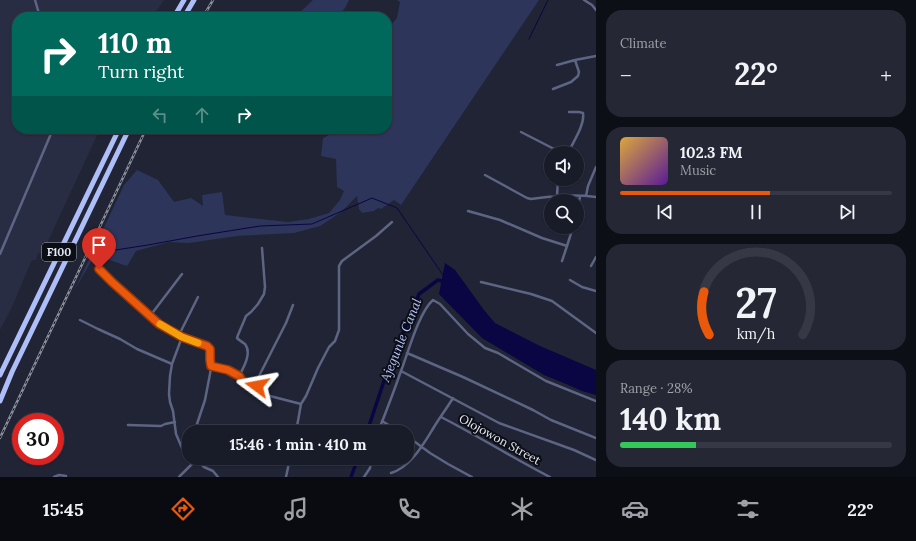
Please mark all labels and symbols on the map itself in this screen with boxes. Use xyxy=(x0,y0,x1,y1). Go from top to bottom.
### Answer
pin xyxy=(82,228,116,269)
road number: F100 xyxy=(42,243,76,261)
water label: Ajegunle Canal xyxy=(376,296,426,385)
position arrow xyxy=(236,365,278,407)
street label: Olojowon Street xyxy=(457,410,544,468)
speed limit sign: 30 xyxy=(12,413,64,465)

